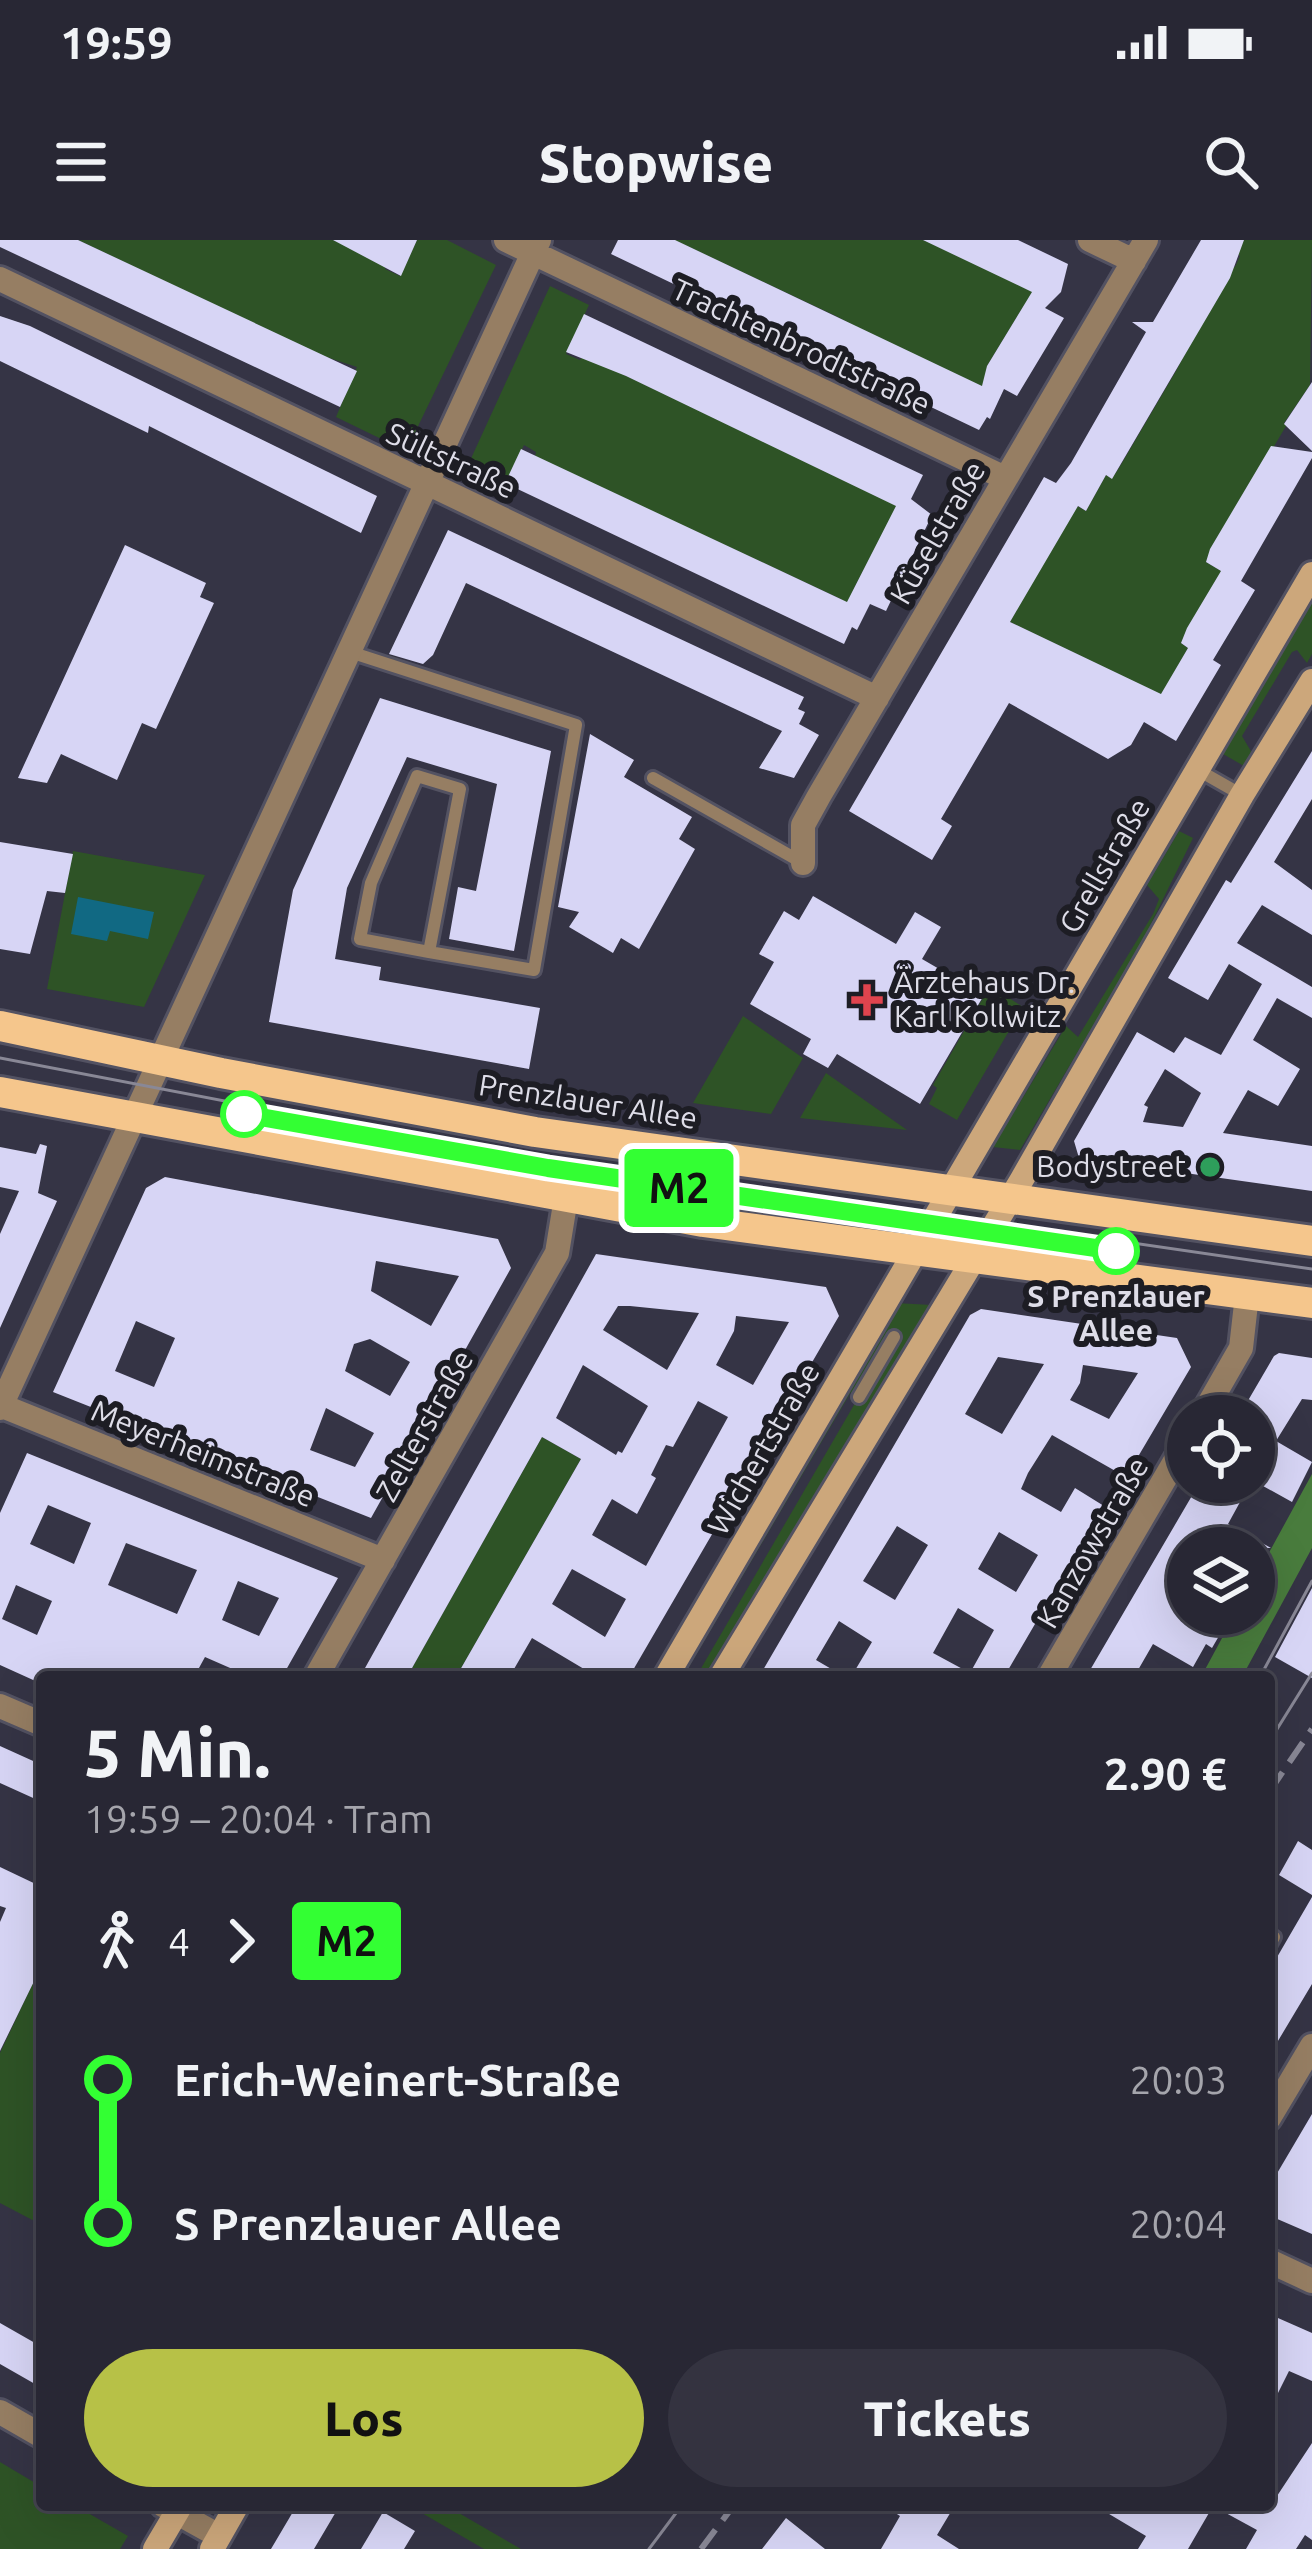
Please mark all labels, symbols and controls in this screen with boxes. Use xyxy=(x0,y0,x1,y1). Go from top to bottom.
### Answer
text: 19:59 xyxy=(60,17,173,68)
icon: menu xyxy=(48,129,114,195)
icon: search xyxy=(1198,129,1264,195)
text: Stopwise xyxy=(539,132,773,192)
street label: Trachtenbrodtstraße xyxy=(667,271,936,421)
street label: Sültstraße xyxy=(381,415,521,505)
street label: Küselstraße xyxy=(883,455,992,610)
street label: Grellstraße xyxy=(1052,792,1156,939)
place label: Ärztehaus Dr. Karl Kollwitz xyxy=(894,965,1075,1033)
marker: Ärztehaus Dr. Karl Kollwitz xyxy=(851,984,883,1016)
street label: Prenzlauer Allee xyxy=(477,1067,700,1135)
unlabelled marker xyxy=(222,1092,266,1136)
line badge: M2 xyxy=(625,1149,733,1227)
place label: Bodystreet xyxy=(1036,1149,1186,1183)
marker: Bodystreet xyxy=(1197,1154,1223,1180)
text: M2 xyxy=(648,1164,710,1211)
marker: S Prenzlauer Allee xyxy=(1094,1229,1138,1273)
place label: S Prenzlauer Allee xyxy=(1027,1279,1205,1347)
street label: Zelterstraße xyxy=(369,1344,480,1507)
street label: Wichertstraße xyxy=(700,1357,826,1540)
street label: Meyerheimstraße xyxy=(87,1393,320,1513)
map controls xyxy=(1167,1395,1275,1635)
button: locate xyxy=(1167,1395,1275,1503)
street label: Kanzowstraße xyxy=(1030,1451,1155,1634)
button: layers xyxy=(1167,1527,1275,1635)
text: 5 Min. xyxy=(84,1715,270,1789)
text: 2.90 € xyxy=(1104,1748,1227,1799)
text: 19:59 – 20:04 · Tram xyxy=(84,1797,433,1840)
icon: walk xyxy=(84,1908,150,1974)
icon: forward xyxy=(208,1908,274,1974)
text: M2 xyxy=(316,1917,377,1964)
text: 4 xyxy=(168,1920,190,1963)
text: Erich-Weinert-Straße xyxy=(174,2054,621,2105)
text: 20:03 xyxy=(1129,2058,1227,2101)
text: S Prenzlauer Allee xyxy=(174,2198,562,2249)
text: 20:04 xyxy=(1129,2202,1227,2245)
button: Los xyxy=(84,2349,644,2487)
button: Tickets xyxy=(668,2349,1227,2487)

